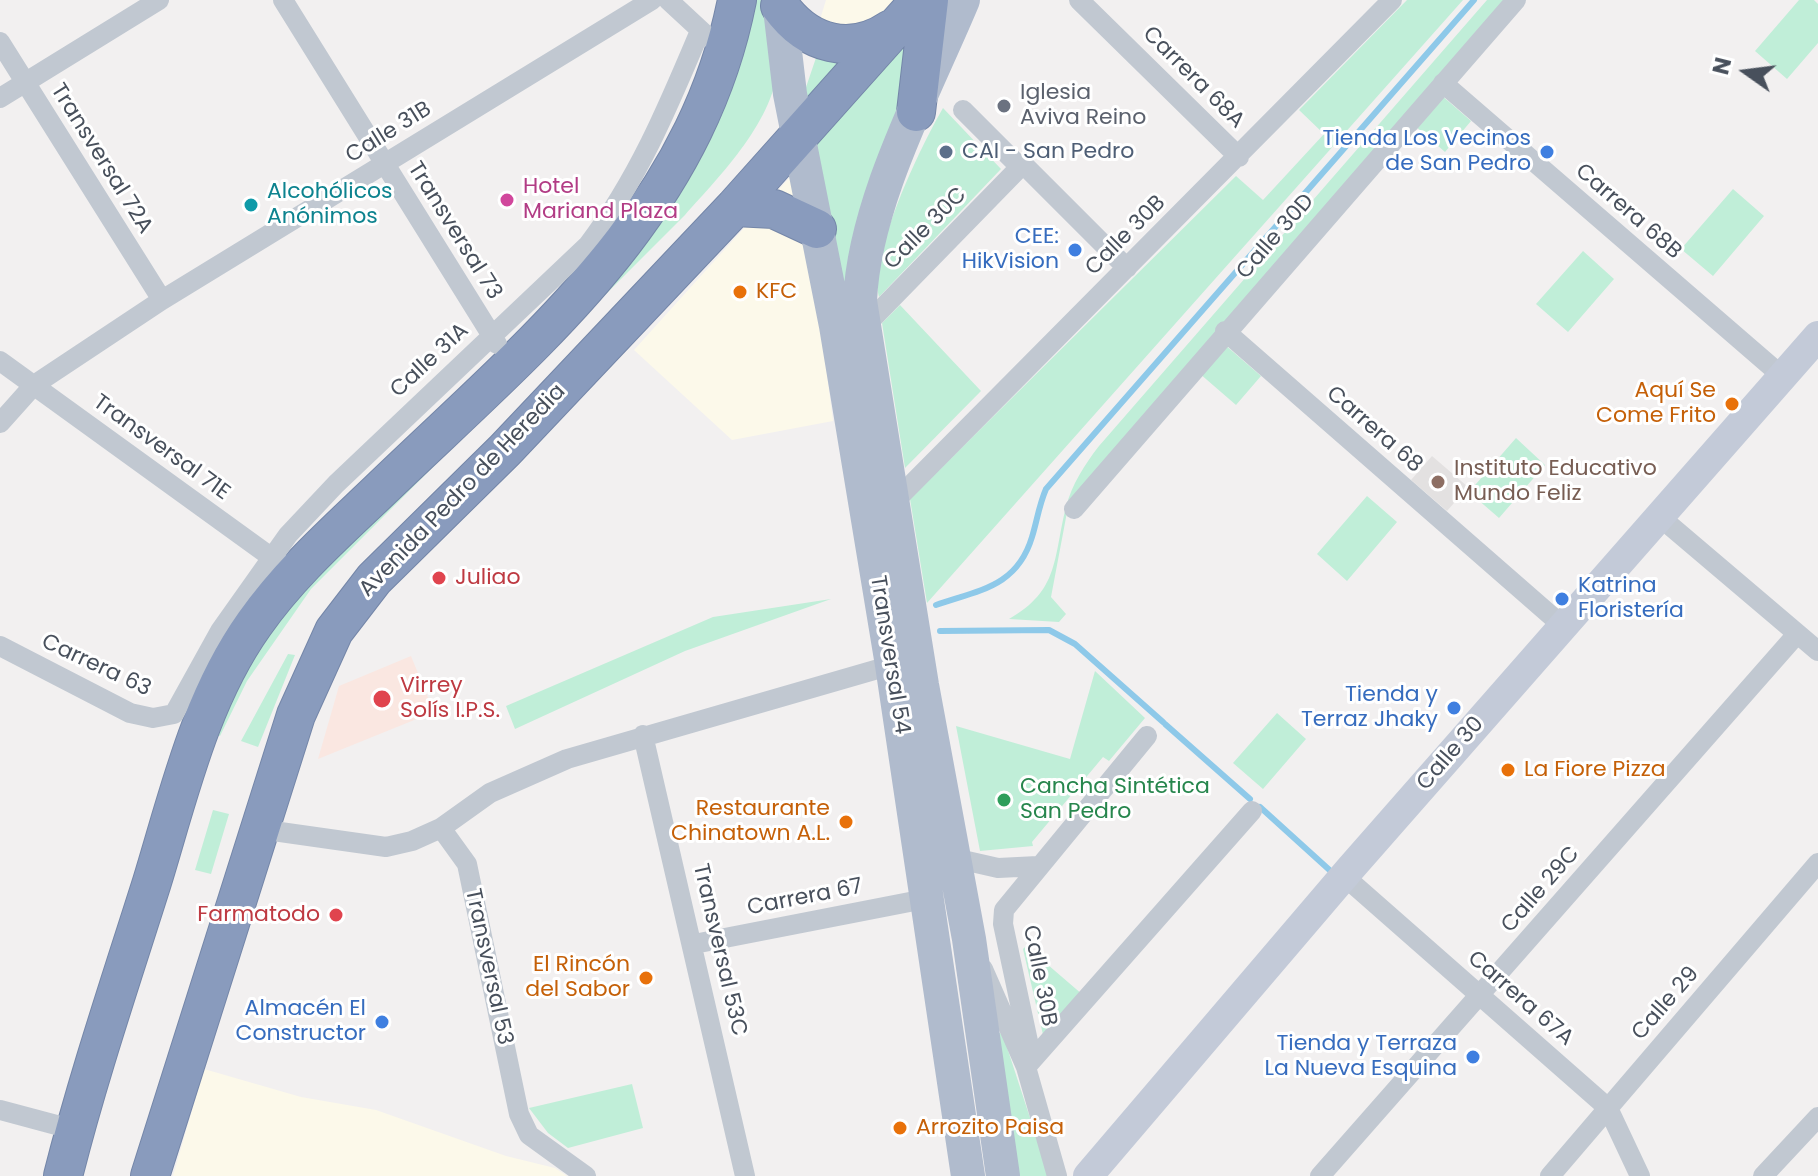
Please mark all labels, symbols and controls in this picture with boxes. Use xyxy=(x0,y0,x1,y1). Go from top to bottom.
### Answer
street label: Carrera 68A xyxy=(1136,21,1250,135)
north arrow xyxy=(1706,32,1786,112)
text: N xyxy=(1705,54,1739,78)
street label: Transversal 72A xyxy=(44,79,158,239)
place label: Iglesia Aviva Reino xyxy=(1020,80,1146,132)
street label: Calle 31B xyxy=(341,96,437,170)
marker: Iglesia Aviva Reino xyxy=(995,97,1013,115)
place label: Tienda Los Vecinos de San Pedro xyxy=(1322,126,1531,178)
place label: CAI - San Pedro xyxy=(962,139,1134,165)
marker: CAI - San Pedro xyxy=(937,143,955,161)
marker: Tienda Los Vecinos de San Pedro xyxy=(1538,143,1556,161)
street label: Transversal 73 xyxy=(401,157,507,305)
street label: Carrera 68B xyxy=(1569,159,1687,265)
place label: Hotel Mariand Plaza xyxy=(523,174,678,226)
place label: Alcohólicos Anónimos xyxy=(267,179,393,230)
street label: Calle 30C xyxy=(879,182,973,276)
street label: Calle 30D xyxy=(1232,189,1320,285)
street label: Calle 30B xyxy=(1080,190,1172,282)
marker: Hotel Mariand Plaza xyxy=(498,191,516,209)
marker: Alcohólicos Anónimos xyxy=(242,196,260,214)
place label: CEE: HikVision xyxy=(962,224,1059,276)
marker: CEE: HikVision xyxy=(1066,241,1084,259)
place label: KFC xyxy=(756,279,797,305)
marker: KFC xyxy=(731,283,749,301)
street label: Calle 31A xyxy=(386,318,474,404)
place label: Aquí Se Come Frito xyxy=(1596,378,1716,430)
street label: Avenida Pedro de Heredia xyxy=(354,379,572,603)
street label: Carrera 68 xyxy=(1321,381,1427,479)
street label: Transversal 71E xyxy=(87,390,235,506)
marker: Aquí Se Come Frito xyxy=(1723,395,1741,413)
place label: Instituto Educativo Mundo Feliz xyxy=(1454,456,1657,508)
marker: Instituto Educativo Mundo Feliz xyxy=(1429,473,1447,491)
place label: Juliao xyxy=(455,565,521,591)
marker: Juliao xyxy=(430,569,448,587)
place label: Katrina Floristería xyxy=(1578,573,1684,624)
street label: Transversal 54 xyxy=(863,574,915,736)
marker: Katrina Floristería xyxy=(1553,590,1571,608)
street label: Carrera 63 xyxy=(37,629,155,703)
place label: Virrey Solís I.P.S. xyxy=(400,673,500,724)
place label: Tienda y Terraz Jhaky xyxy=(1301,682,1438,734)
marker: Virrey Solís I.P.S. xyxy=(371,688,393,710)
marker: Tienda y Terraz Jhaky xyxy=(1445,699,1463,717)
street label: Calle 30 xyxy=(1412,712,1490,796)
place label: La Fiore Pizza xyxy=(1524,757,1666,783)
marker: La Fiore Pizza xyxy=(1499,761,1517,779)
place label: Cancha Sintética San Pedro xyxy=(1020,774,1210,826)
marker: Cancha Sintética San Pedro xyxy=(995,791,1013,809)
place label: Restaurante Chinatown A.L. xyxy=(671,796,830,848)
marker: Restaurante Chinatown A.L. xyxy=(837,813,855,831)
street label: Calle 29C xyxy=(1496,841,1586,939)
street label: Transversal 53C xyxy=(686,861,752,1039)
street label: Carrera 67 xyxy=(745,874,865,922)
street label: Transversal 53 xyxy=(459,886,517,1048)
place label: Farmatodo xyxy=(197,902,320,928)
marker: Farmatodo xyxy=(327,906,345,924)
street label: Calle 30B xyxy=(1016,923,1062,1029)
street label: Carrera 67A xyxy=(1462,946,1578,1052)
place label: El Rincón del Sabor xyxy=(525,952,630,1004)
street label: Calle 29 xyxy=(1627,962,1705,1046)
marker: El Rincón del Sabor xyxy=(637,969,655,987)
place label: Almacén El Constructor xyxy=(235,996,366,1048)
marker: Almacén El Constructor xyxy=(373,1013,391,1031)
place label: Tienda y Terraza La Nueva Esquina xyxy=(1264,1031,1457,1082)
marker: Tienda y Terraza La Nueva Esquina xyxy=(1464,1048,1482,1066)
place label: Arrozito Paisa xyxy=(916,1115,1064,1141)
marker: Arrozito Paisa xyxy=(891,1119,909,1137)

